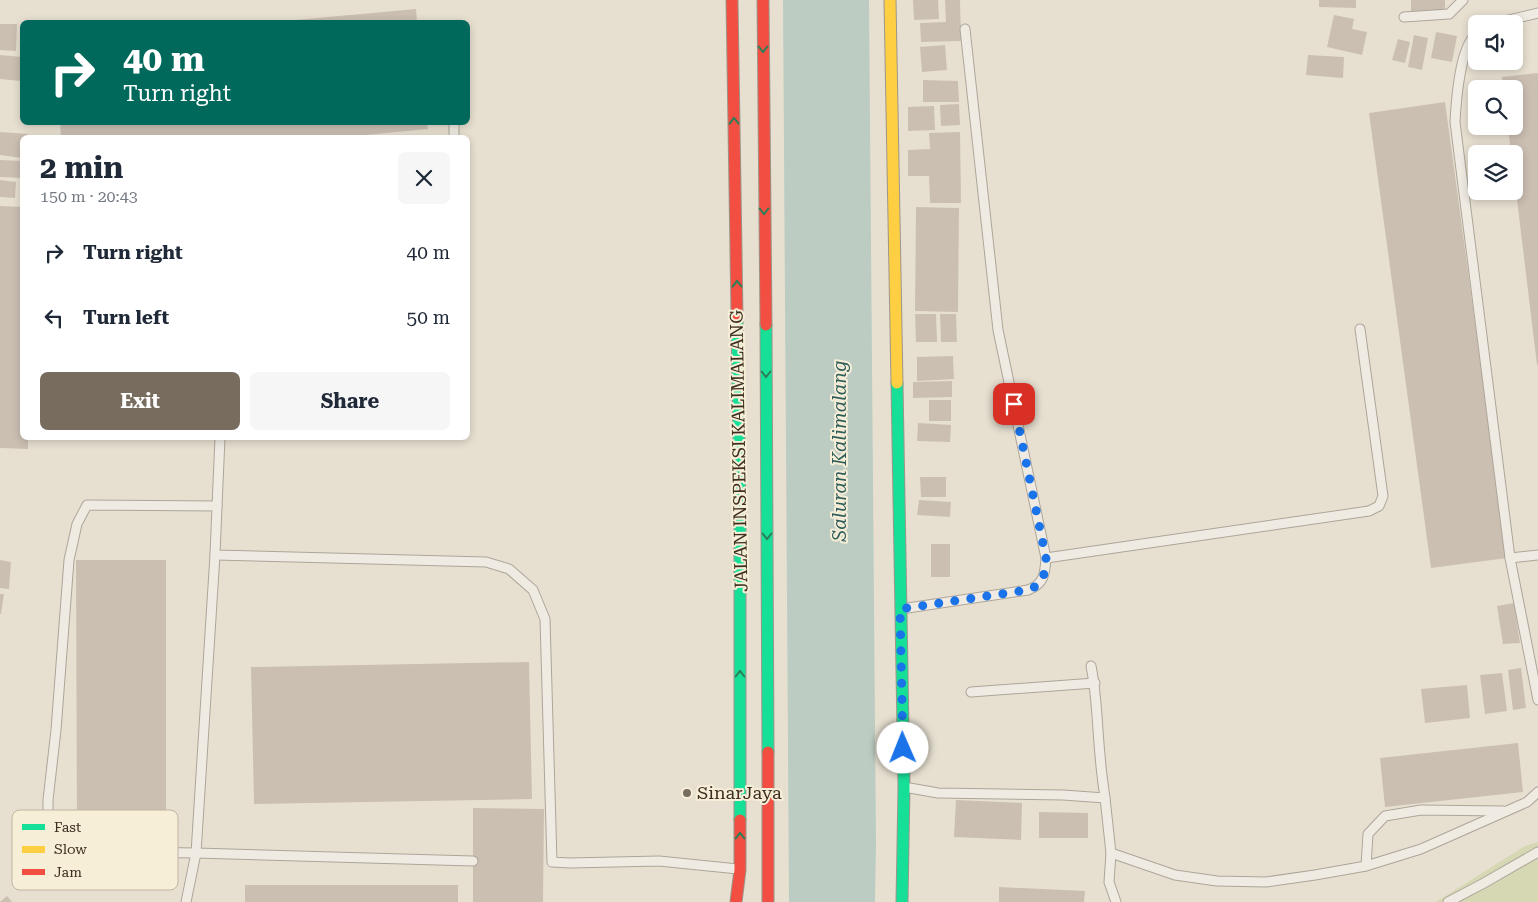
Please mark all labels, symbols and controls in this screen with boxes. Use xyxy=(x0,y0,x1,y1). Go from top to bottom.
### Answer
map controls xyxy=(1468,15,1523,200)
button: sound xyxy=(1468,15,1523,70)
text: 40 m xyxy=(123,39,205,80)
icon: right xyxy=(40,40,105,105)
one-way arrow xyxy=(758,45,768,53)
button: search xyxy=(1468,80,1523,135)
text: Turn right xyxy=(123,81,231,106)
one-way arrow xyxy=(729,117,739,124)
button: layers xyxy=(1468,145,1523,200)
text: 2 min xyxy=(40,150,123,185)
button: close xyxy=(398,152,450,204)
text: 150 m · 20:43 xyxy=(40,187,138,206)
one-way arrow xyxy=(759,208,769,215)
icon: right xyxy=(40,239,68,267)
text: Turn right xyxy=(83,241,183,264)
text: 40 m xyxy=(407,241,450,264)
one-way arrow xyxy=(731,279,742,287)
icon: left xyxy=(40,304,68,332)
text: Turn left xyxy=(83,306,169,329)
text: 50 m xyxy=(407,306,450,329)
street label: JALAN INSPEKSI KALIMALANG xyxy=(726,310,751,592)
water label: Saluran Kalimalang xyxy=(828,361,851,542)
one-way arrow xyxy=(761,370,771,378)
button: Exit xyxy=(40,372,240,430)
button: Share xyxy=(250,372,450,430)
pin xyxy=(993,383,1035,425)
icon: arrive xyxy=(1000,390,1028,418)
one-way arrow xyxy=(762,532,772,540)
one-way arrow xyxy=(735,669,745,677)
position arrow xyxy=(876,721,928,773)
place label: SinarJaya xyxy=(697,782,782,803)
marker: SinarJaya xyxy=(681,787,693,799)
legend xyxy=(12,810,178,890)
text: Fast xyxy=(54,819,81,835)
one-way arrow xyxy=(735,832,745,840)
text: Slow xyxy=(54,841,87,857)
text: Jam xyxy=(54,864,82,880)

